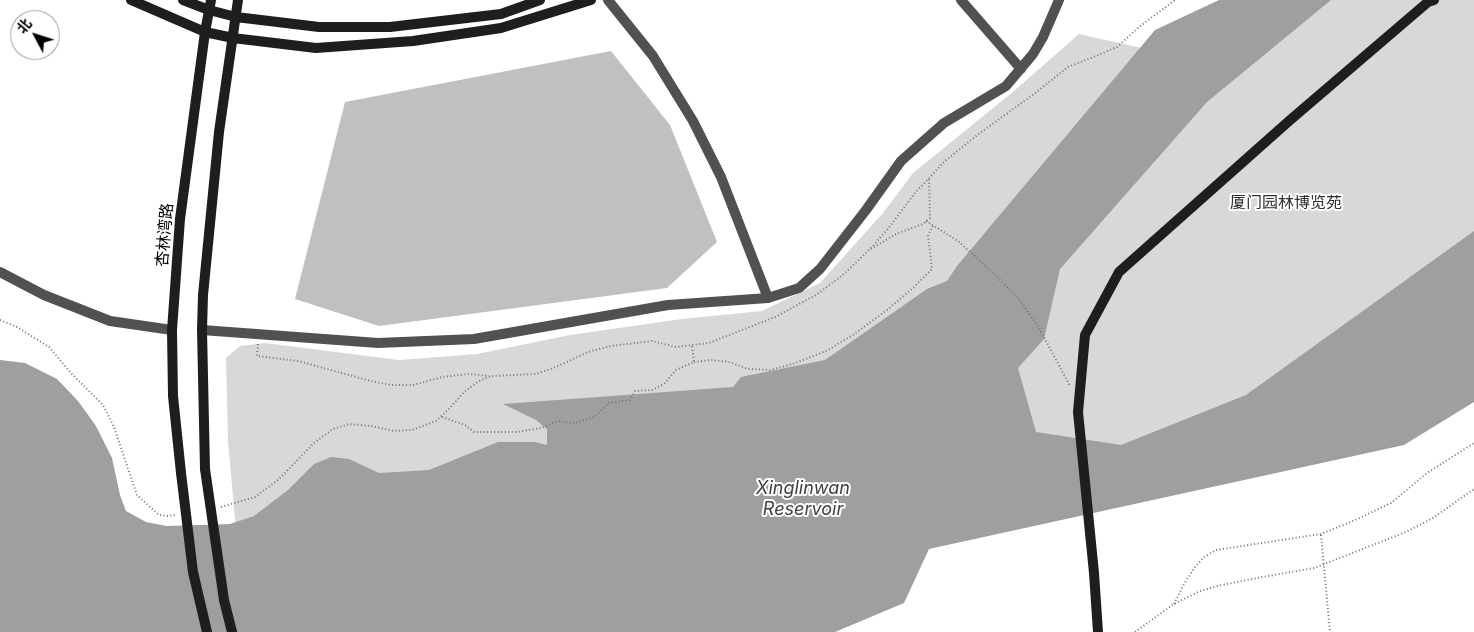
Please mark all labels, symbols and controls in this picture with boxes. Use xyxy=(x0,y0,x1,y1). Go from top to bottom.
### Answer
north arrow xyxy=(10,10,60,60)
text: 北 xyxy=(13,15,35,37)
park label: 厦门园林博览苑 xyxy=(1230,193,1342,213)
street label: 杏林湾路 xyxy=(153,202,177,268)
water label: Xinglinwan Reservoir xyxy=(756,478,850,520)

